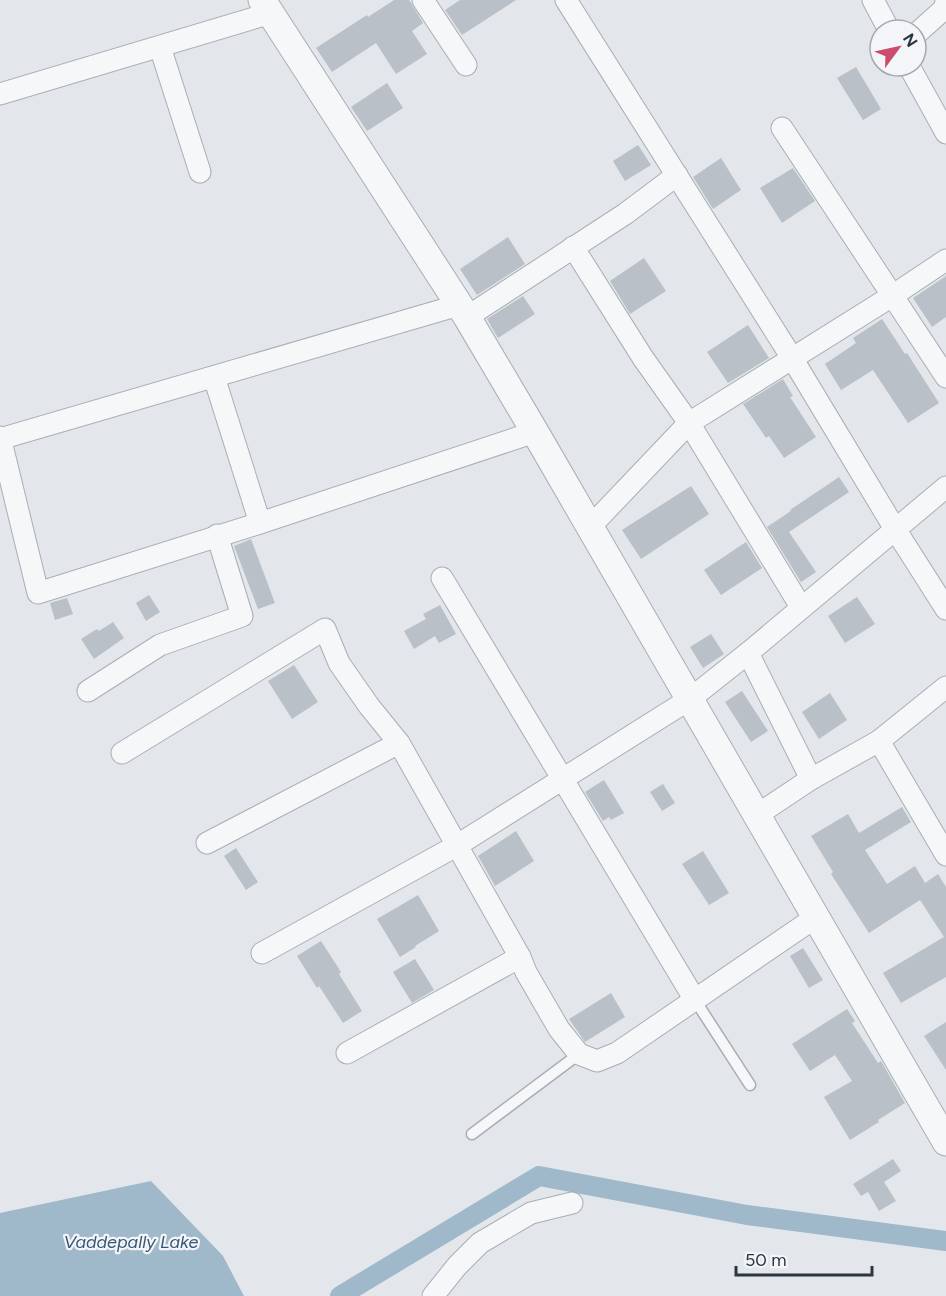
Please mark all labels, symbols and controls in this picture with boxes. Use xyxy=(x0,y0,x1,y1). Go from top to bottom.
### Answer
north arrow xyxy=(868,18,928,78)
text: N xyxy=(899,30,921,50)
water label: Vaddepally Lake xyxy=(64,1231,199,1253)
scale bar xyxy=(736,1239,872,1277)
text: 50 m xyxy=(745,1249,787,1271)

